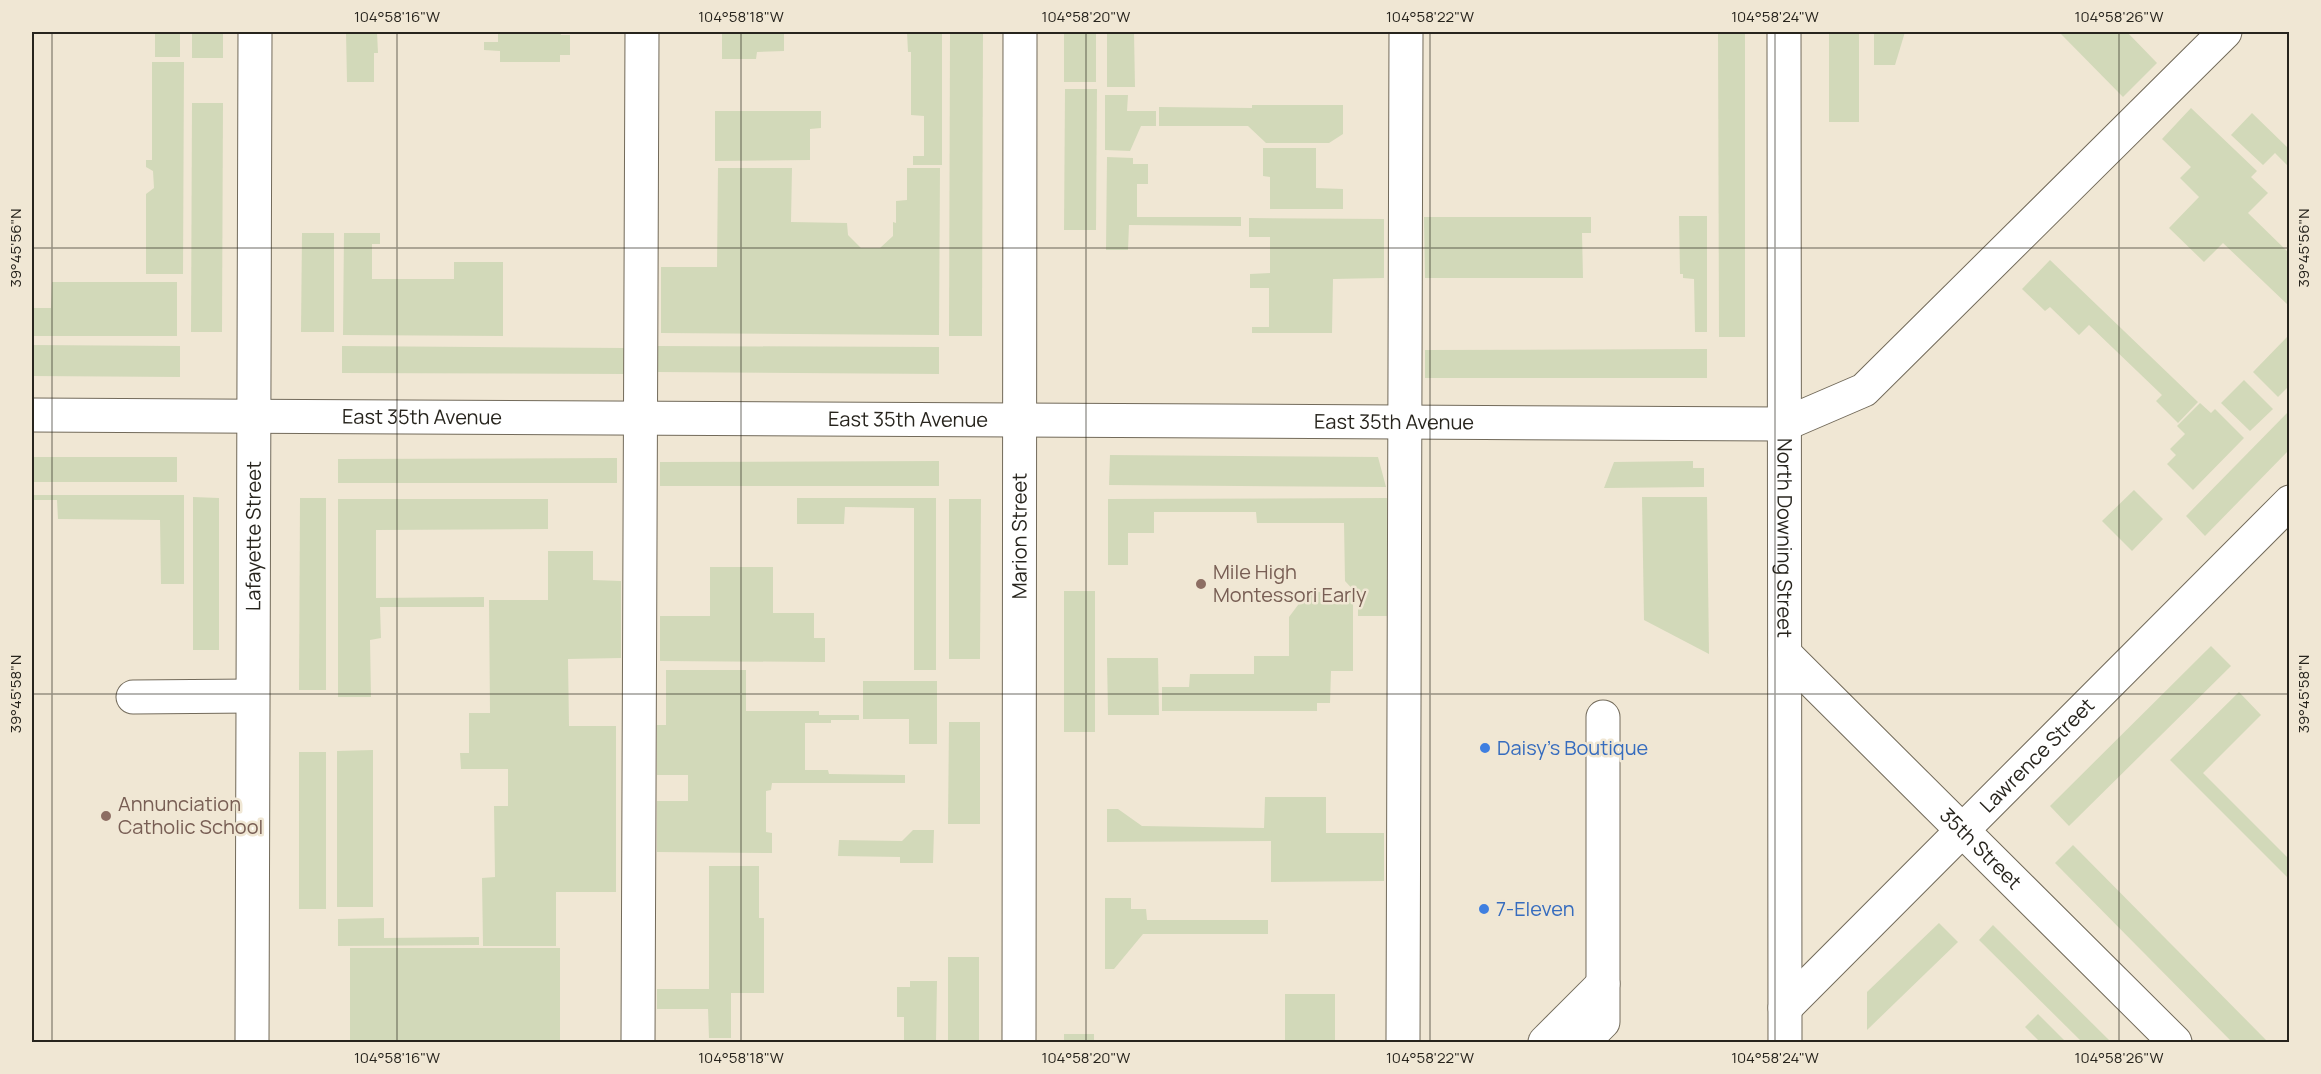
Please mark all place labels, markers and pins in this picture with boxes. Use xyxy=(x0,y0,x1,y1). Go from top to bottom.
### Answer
place label: Mile High Montessori Early xyxy=(1213,558,1367,608)
marker: Mile High Montessori Early xyxy=(1194,577,1208,591)
place label: Daisy's Boutique xyxy=(1497,734,1648,761)
marker: Daisy's Boutique xyxy=(1478,741,1492,755)
place label: Annunciation Catholic School xyxy=(118,790,263,840)
marker: Annunciation Catholic School xyxy=(99,809,113,823)
place label: 7-Eleven xyxy=(1496,895,1575,922)
marker: 7-Eleven xyxy=(1477,902,1491,916)

